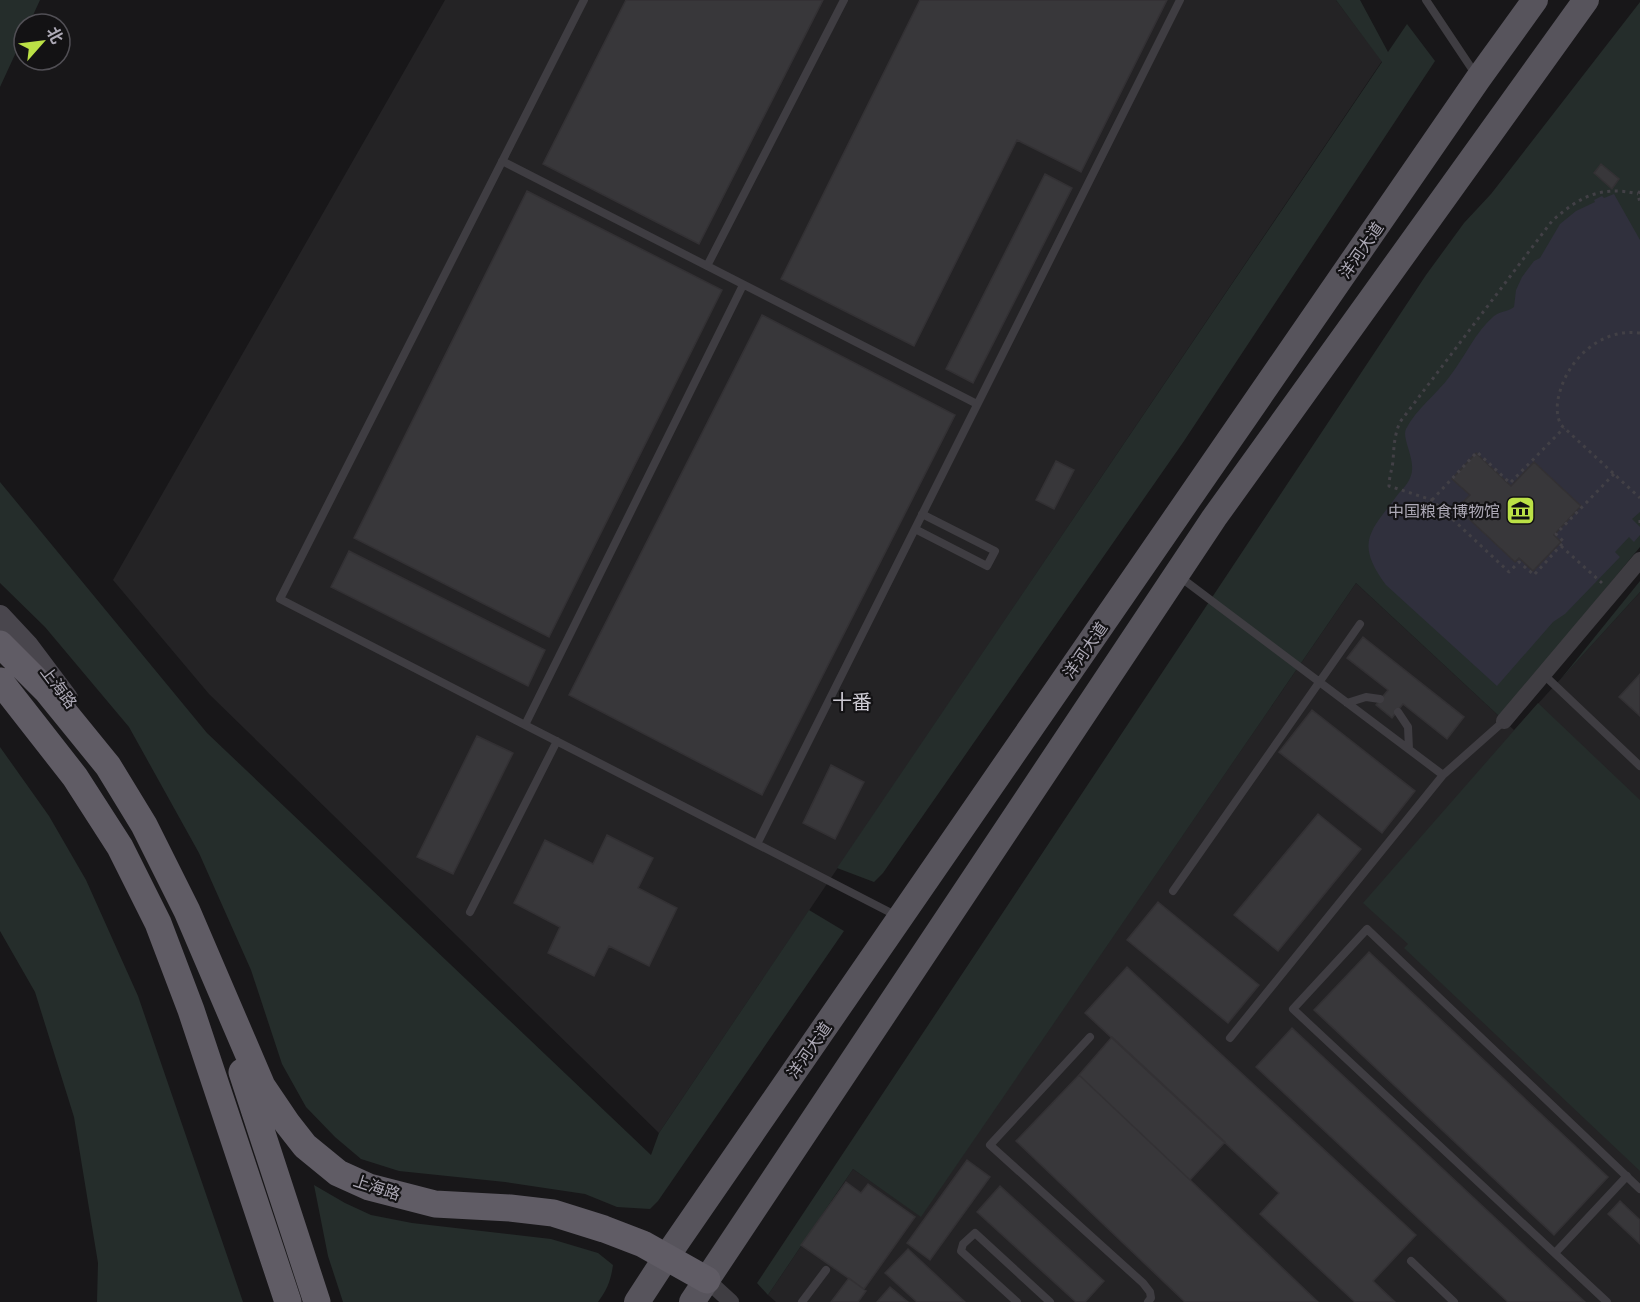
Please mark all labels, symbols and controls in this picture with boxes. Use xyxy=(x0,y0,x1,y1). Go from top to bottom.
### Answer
north arrow xyxy=(12,12,72,72)
text: 北 xyxy=(42,23,69,47)
street label: 洋河大道 xyxy=(1334,217,1388,283)
museum icon: 中国粮食博物馆 xyxy=(1505,495,1537,527)
place label: 中国粮食博物馆 xyxy=(1388,500,1500,522)
street label: 洋河大道 xyxy=(1058,617,1112,683)
street label: 上海路 xyxy=(36,661,82,713)
district label: 十番 xyxy=(832,688,872,715)
street label: 洋河大道 xyxy=(782,1017,836,1083)
street label: 上海路 xyxy=(351,1169,403,1205)

